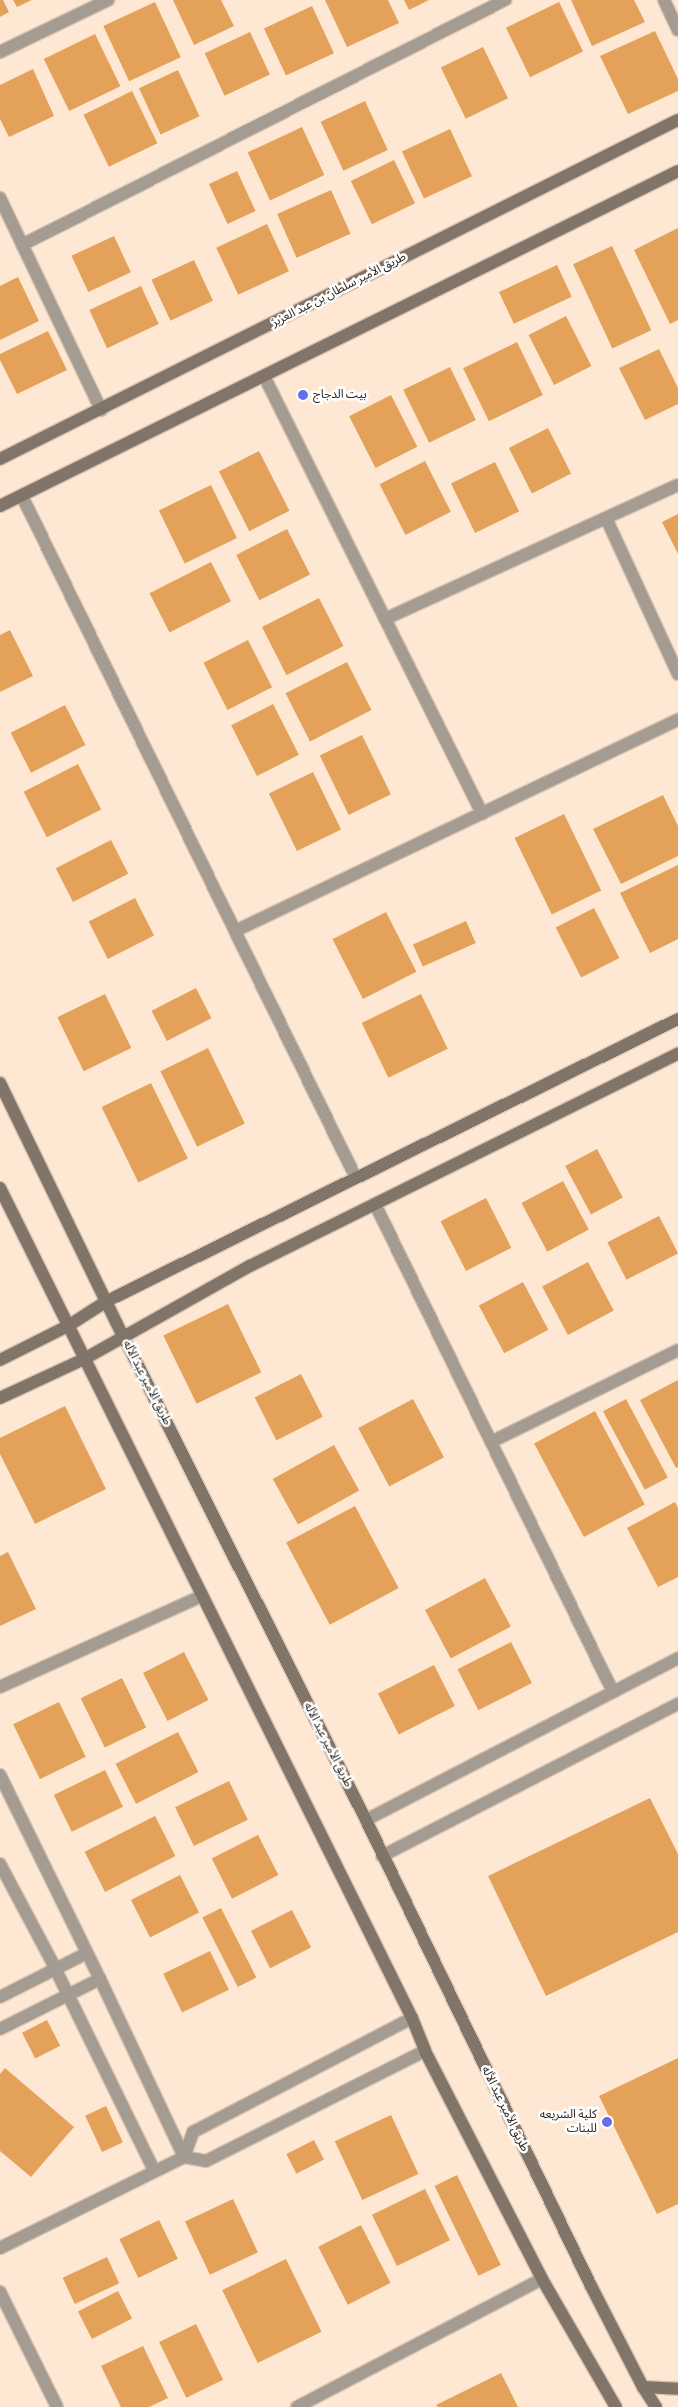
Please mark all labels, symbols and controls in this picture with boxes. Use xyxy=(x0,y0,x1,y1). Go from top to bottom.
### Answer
street label: طريق الأمير سلطان بن عبد العزيز xyxy=(269,250,409,330)
place label: بيت الدجاج xyxy=(313,388,367,402)
marker: بيت الدجاج xyxy=(297,389,309,401)
street label: طريق الأمير عبد الأله xyxy=(119,1338,175,1428)
street label: طريق الأمير عبد الأله xyxy=(300,1700,356,1790)
street label: طريق الأمير عبد الأله xyxy=(478,2064,532,2154)
place label: كلية الشريعه للبنات xyxy=(540,2108,597,2136)
marker: كلية الشريعه للبنات xyxy=(601,2116,613,2128)

